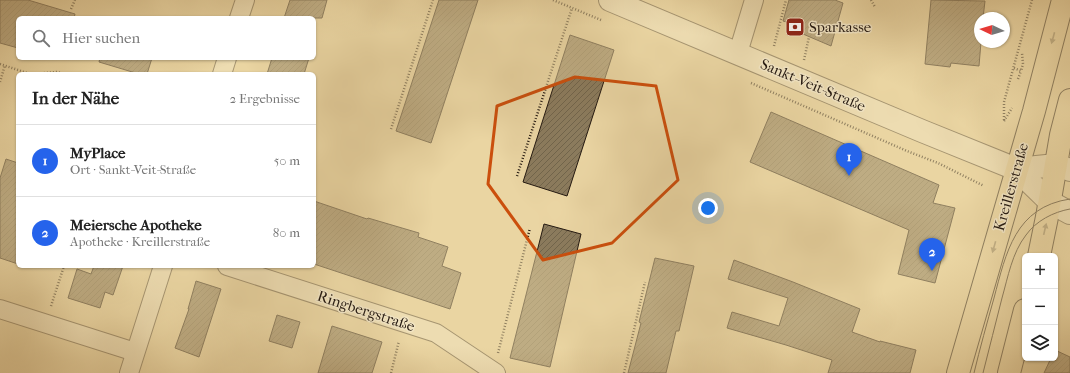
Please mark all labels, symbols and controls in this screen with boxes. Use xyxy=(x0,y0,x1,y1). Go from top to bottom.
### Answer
north arrow xyxy=(974,12,1010,48)
search box xyxy=(16,16,316,60)
bank icon: Sparkasse xyxy=(784,16,806,38)
place label: Sparkasse xyxy=(809,18,872,36)
icon: search xyxy=(30,27,52,49)
text: Hier suchen xyxy=(62,29,140,47)
one-way arrow xyxy=(1050,31,1056,44)
street label: Sankt-Veit-Straße xyxy=(758,55,869,115)
text: In der Nähe xyxy=(32,88,119,108)
text: 2 Ergebnisse xyxy=(230,91,300,106)
street label: Kreillerstraße xyxy=(990,140,1032,233)
pin: 1 xyxy=(836,143,862,176)
text: MyPlace xyxy=(70,144,126,162)
text: 1 xyxy=(43,153,47,168)
text: 50 m xyxy=(274,153,300,168)
text: Ort · Sankt-Veit-Straße xyxy=(70,162,196,177)
your location xyxy=(698,198,718,218)
text: Meiersche Apotheke xyxy=(70,216,202,234)
one-way arrow xyxy=(1042,223,1048,235)
text: 2 xyxy=(42,225,48,240)
text: 80 m xyxy=(273,225,300,240)
text: Apotheke · Kreillerstraße xyxy=(70,234,210,249)
pin: 2 xyxy=(919,238,945,271)
one-way arrow xyxy=(991,241,997,253)
map controls xyxy=(1022,253,1058,361)
button: + xyxy=(1022,253,1058,289)
street label: Ringbergstraße xyxy=(315,287,418,335)
button: − xyxy=(1022,289,1058,325)
button: layers xyxy=(1022,325,1058,361)

